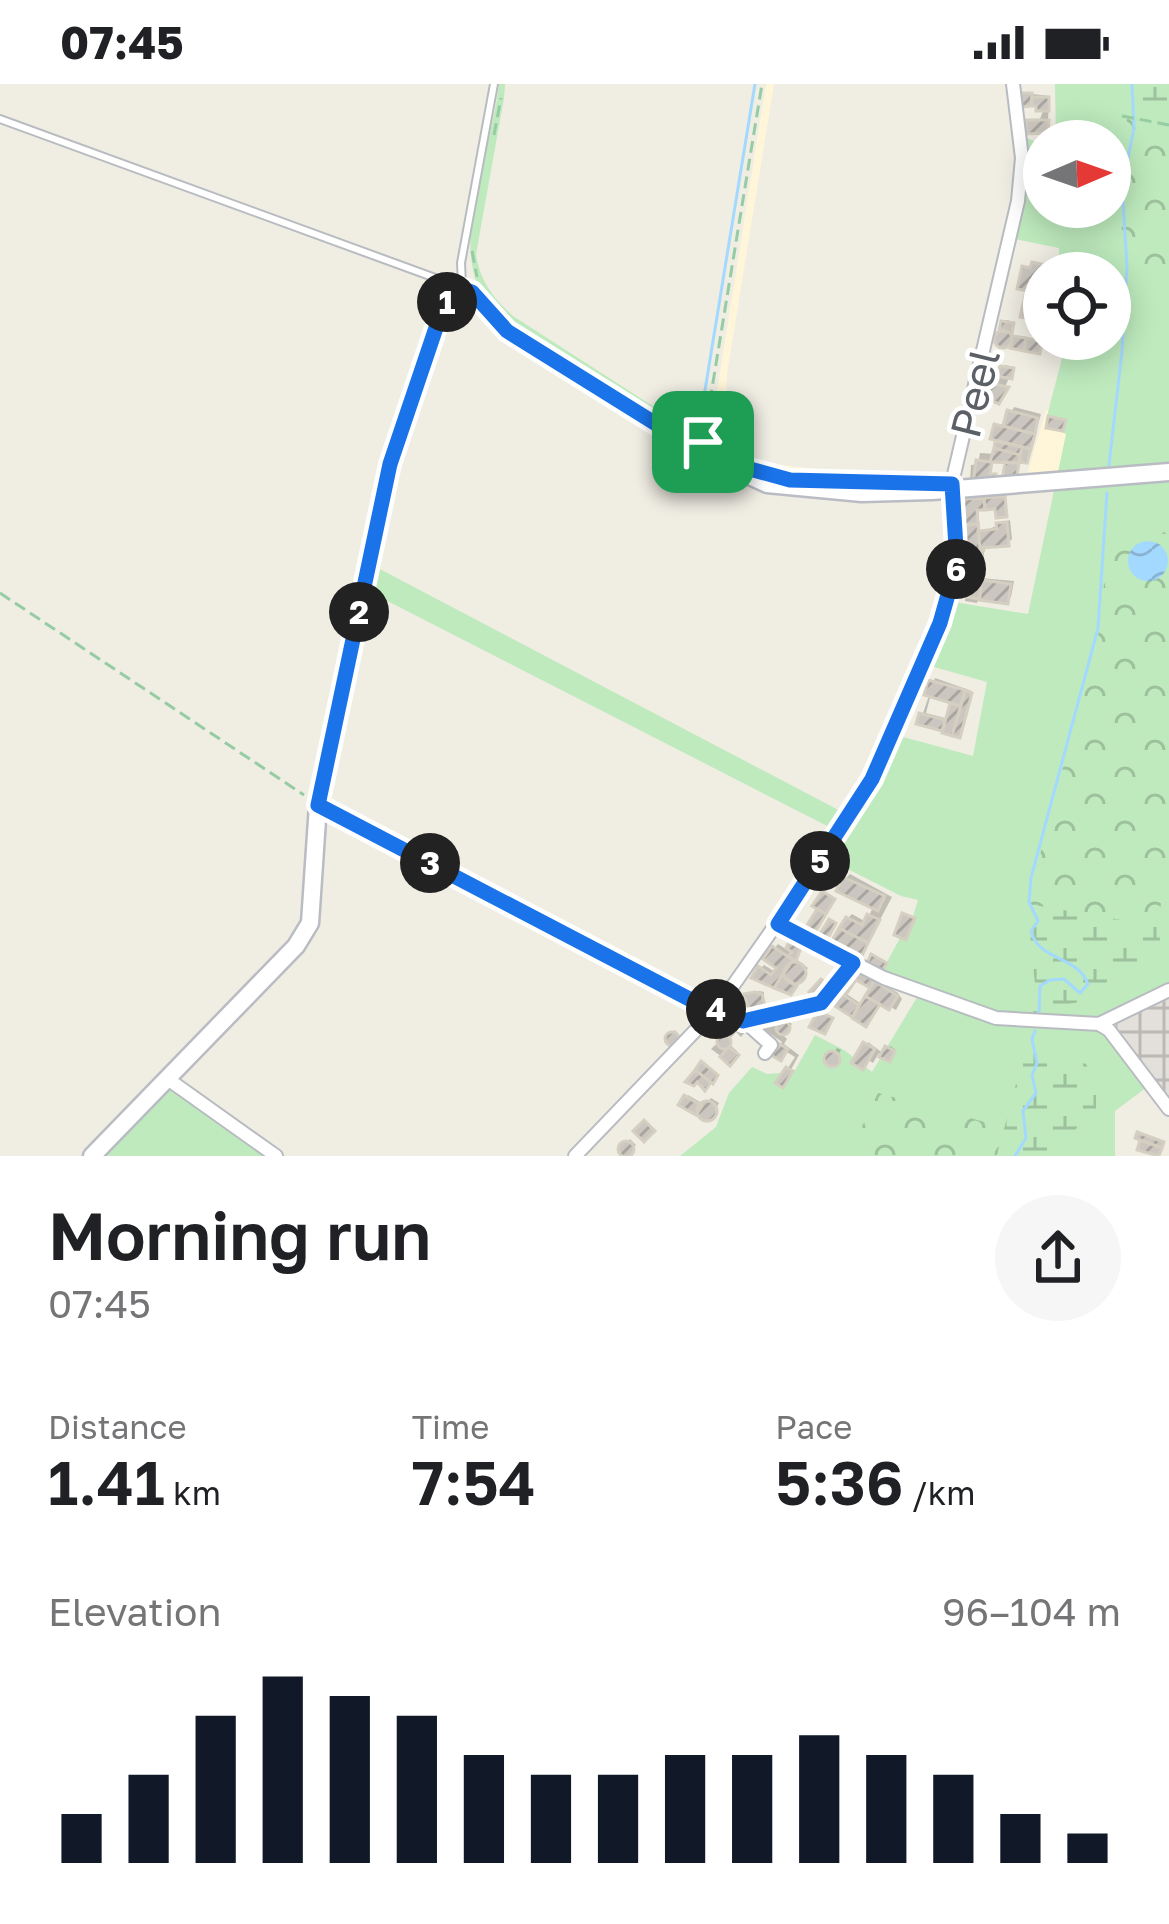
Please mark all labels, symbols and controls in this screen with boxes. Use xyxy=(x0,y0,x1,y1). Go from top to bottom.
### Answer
text: 07:45 xyxy=(60,15,184,69)
north arrow xyxy=(1023,120,1131,228)
map controls xyxy=(1023,120,1131,360)
button: locate xyxy=(1023,252,1131,360)
pin: 1 xyxy=(417,272,477,332)
text: 1 xyxy=(439,282,456,321)
street label: Peel xyxy=(939,344,1009,442)
pin xyxy=(652,391,754,493)
icon: arrive xyxy=(670,409,736,475)
pin: 6 xyxy=(926,539,986,599)
text: 6 xyxy=(946,549,966,588)
pin: 2 xyxy=(329,582,389,642)
text: 2 xyxy=(349,592,369,631)
pin: 5 xyxy=(790,831,850,891)
pin: 3 xyxy=(400,833,460,893)
text: 5 xyxy=(810,841,830,880)
text: 3 xyxy=(420,843,440,882)
pin: 4 xyxy=(686,979,746,1039)
text: 4 xyxy=(706,989,726,1028)
text: Morning run xyxy=(48,1195,431,1275)
button: share xyxy=(995,1195,1121,1321)
text: 07:45 xyxy=(48,1280,151,1327)
text: Distance xyxy=(48,1407,187,1446)
text: Time xyxy=(412,1407,489,1446)
text: Pace xyxy=(775,1407,852,1446)
text: 1.41 xyxy=(48,1446,165,1518)
text: 7:54 xyxy=(412,1446,536,1518)
text: 5:36 xyxy=(775,1446,904,1518)
text: km xyxy=(165,1473,221,1512)
text: /km xyxy=(904,1473,976,1512)
text: Elevation xyxy=(48,1588,221,1635)
text: 96–104 m xyxy=(942,1588,1121,1635)

